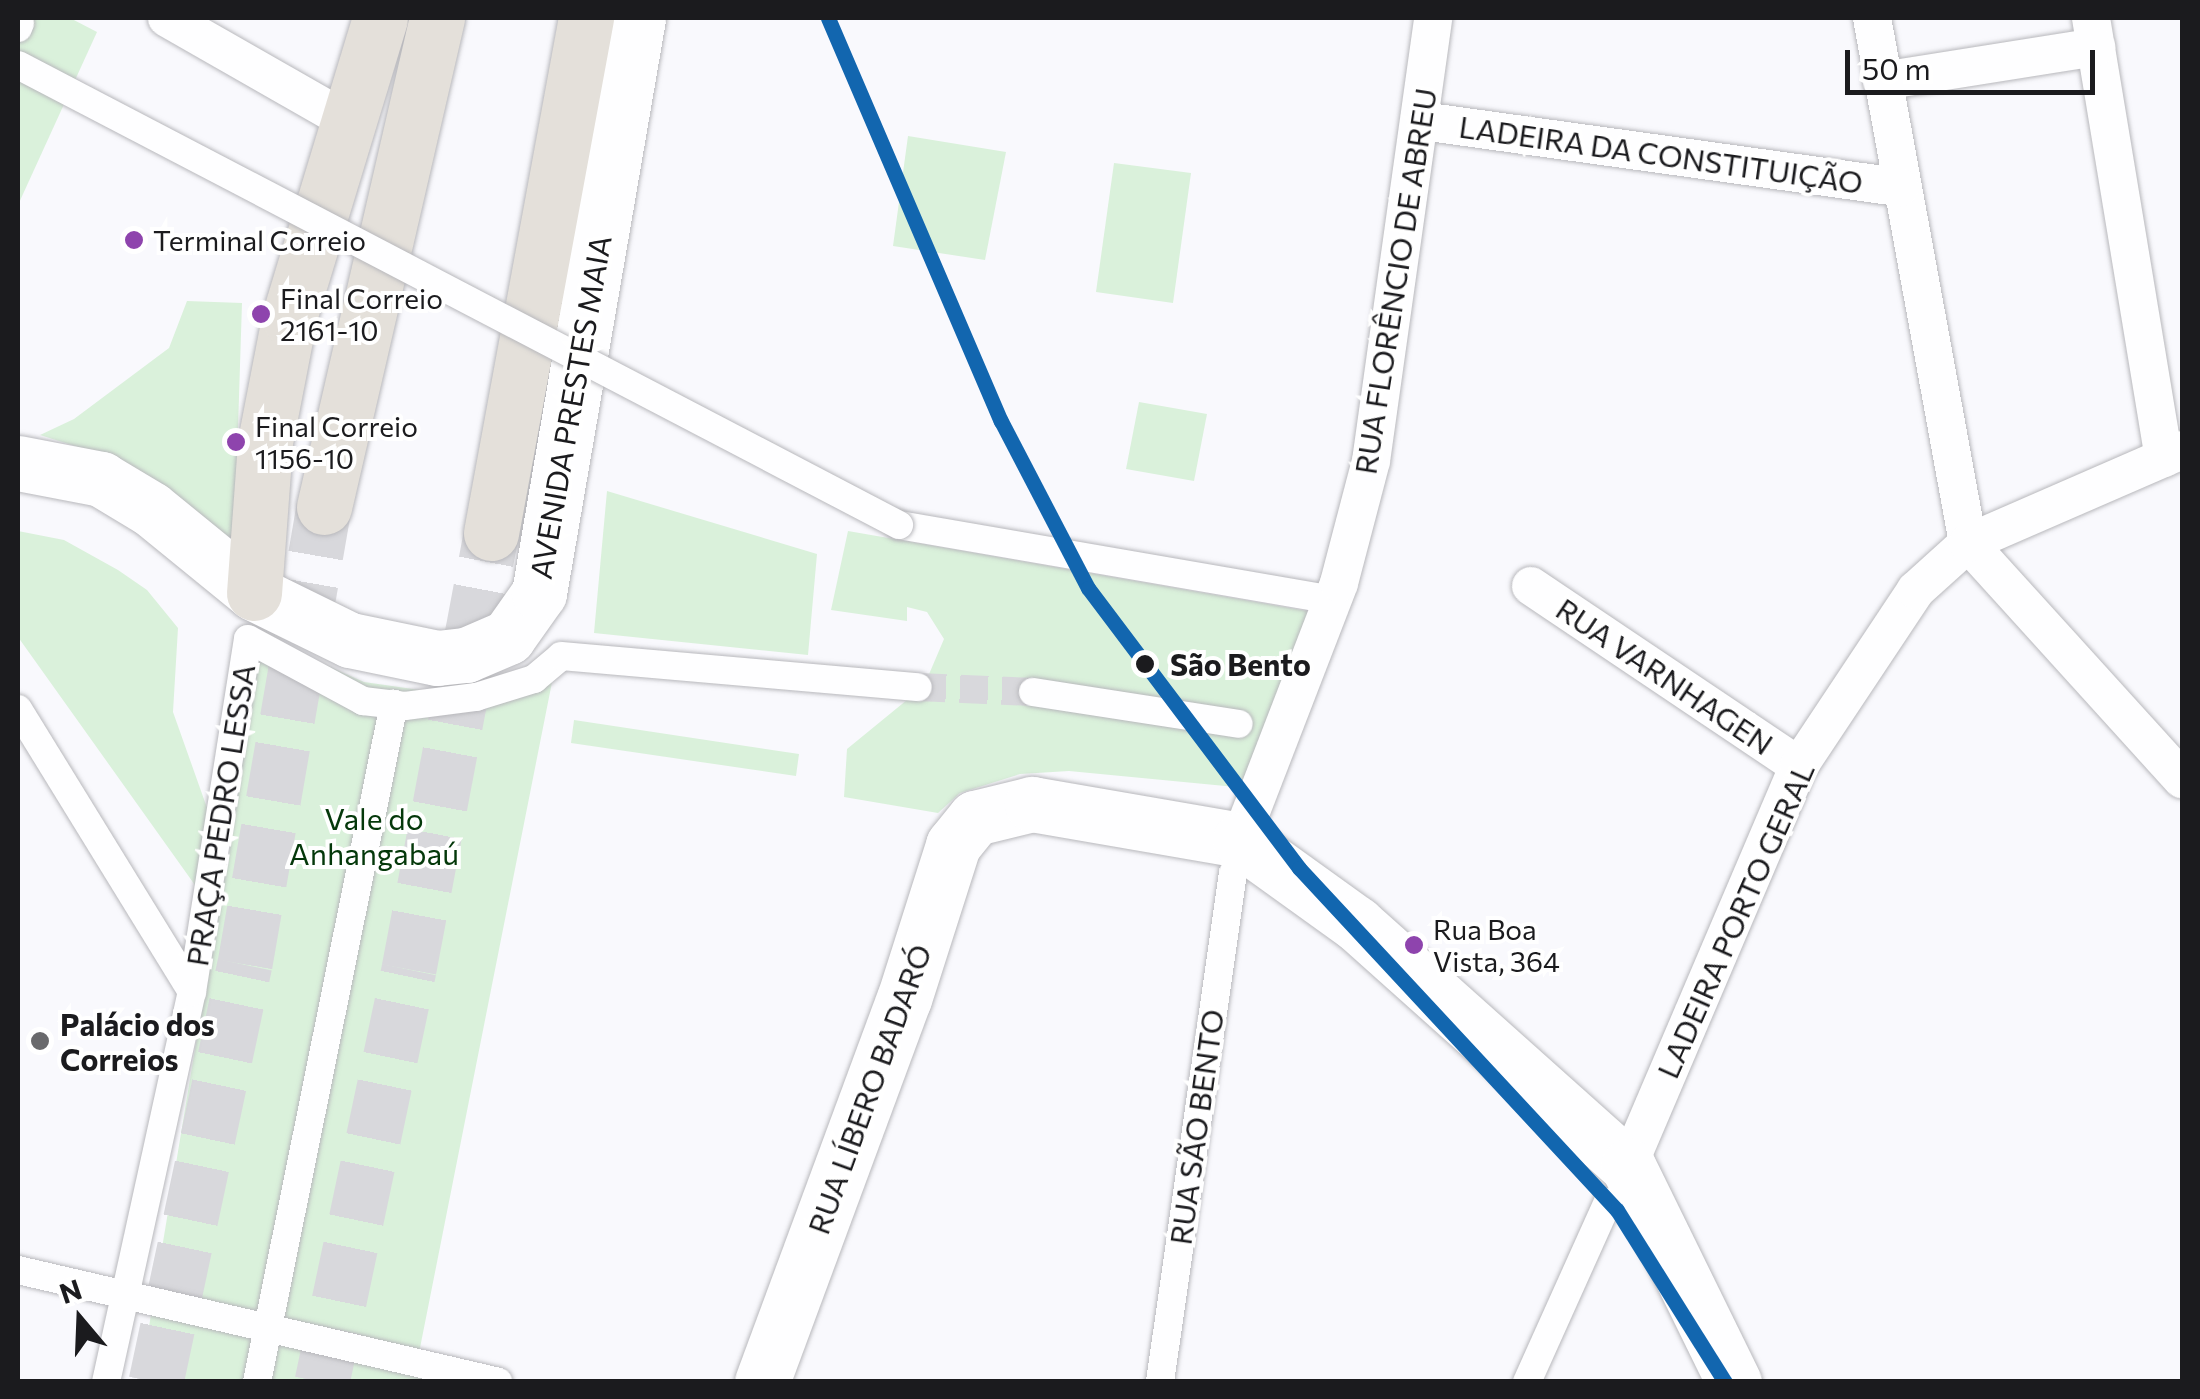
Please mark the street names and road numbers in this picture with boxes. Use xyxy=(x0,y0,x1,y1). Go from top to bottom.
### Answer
street label: RUA FLORÊNCIO DE ABREU xyxy=(1347,85,1443,477)
street label: LADEIRA DA CONSTITUIÇÃO xyxy=(1457,108,1865,200)
street label: AVENIDA PRESTES MAIA xyxy=(522,232,618,582)
street label: RUA VARNHAGEN xyxy=(1550,590,1780,762)
street label: PRAÇA PEDRO LESSA xyxy=(178,661,262,969)
street label: LADEIRA PORTO GERAL xyxy=(1649,757,1821,1083)
street label: RUA LÍBERO BADARÓ xyxy=(800,939,938,1239)
street label: RUA SÃO BENTO xyxy=(1162,1007,1230,1247)

